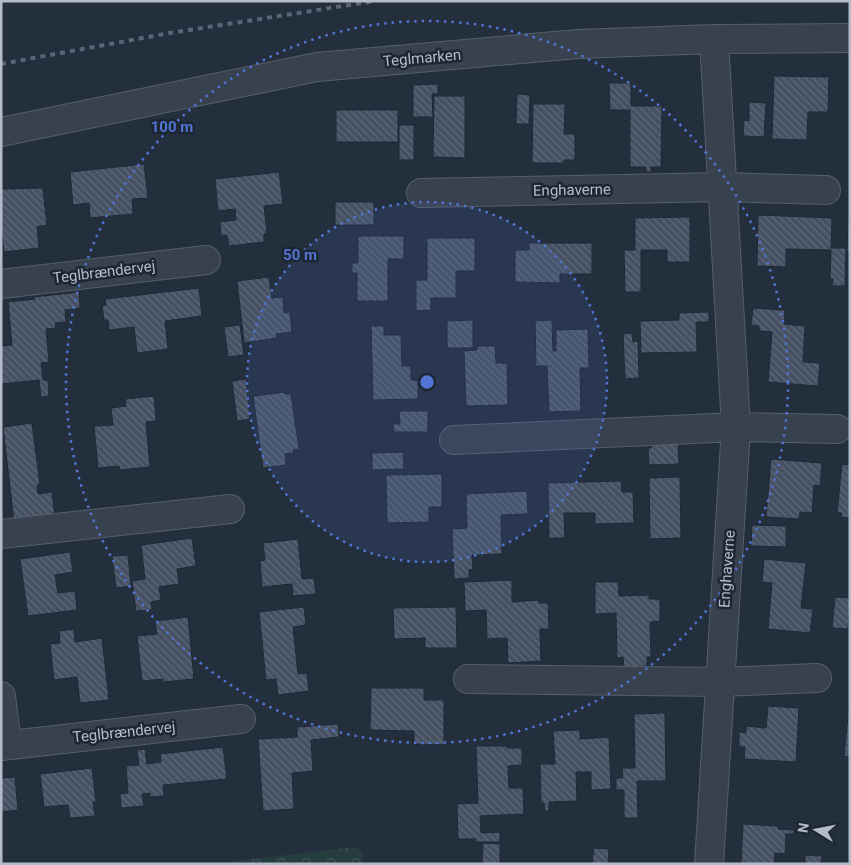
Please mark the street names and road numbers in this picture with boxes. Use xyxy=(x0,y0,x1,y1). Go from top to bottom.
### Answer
street label: Teglmarken xyxy=(382,46,462,70)
street label: Enghaverne xyxy=(533,180,611,200)
street label: Teglbrændervej xyxy=(52,257,156,287)
street label: Enghaverne xyxy=(715,529,739,609)
street label: Teglbrændervej xyxy=(72,718,176,746)

